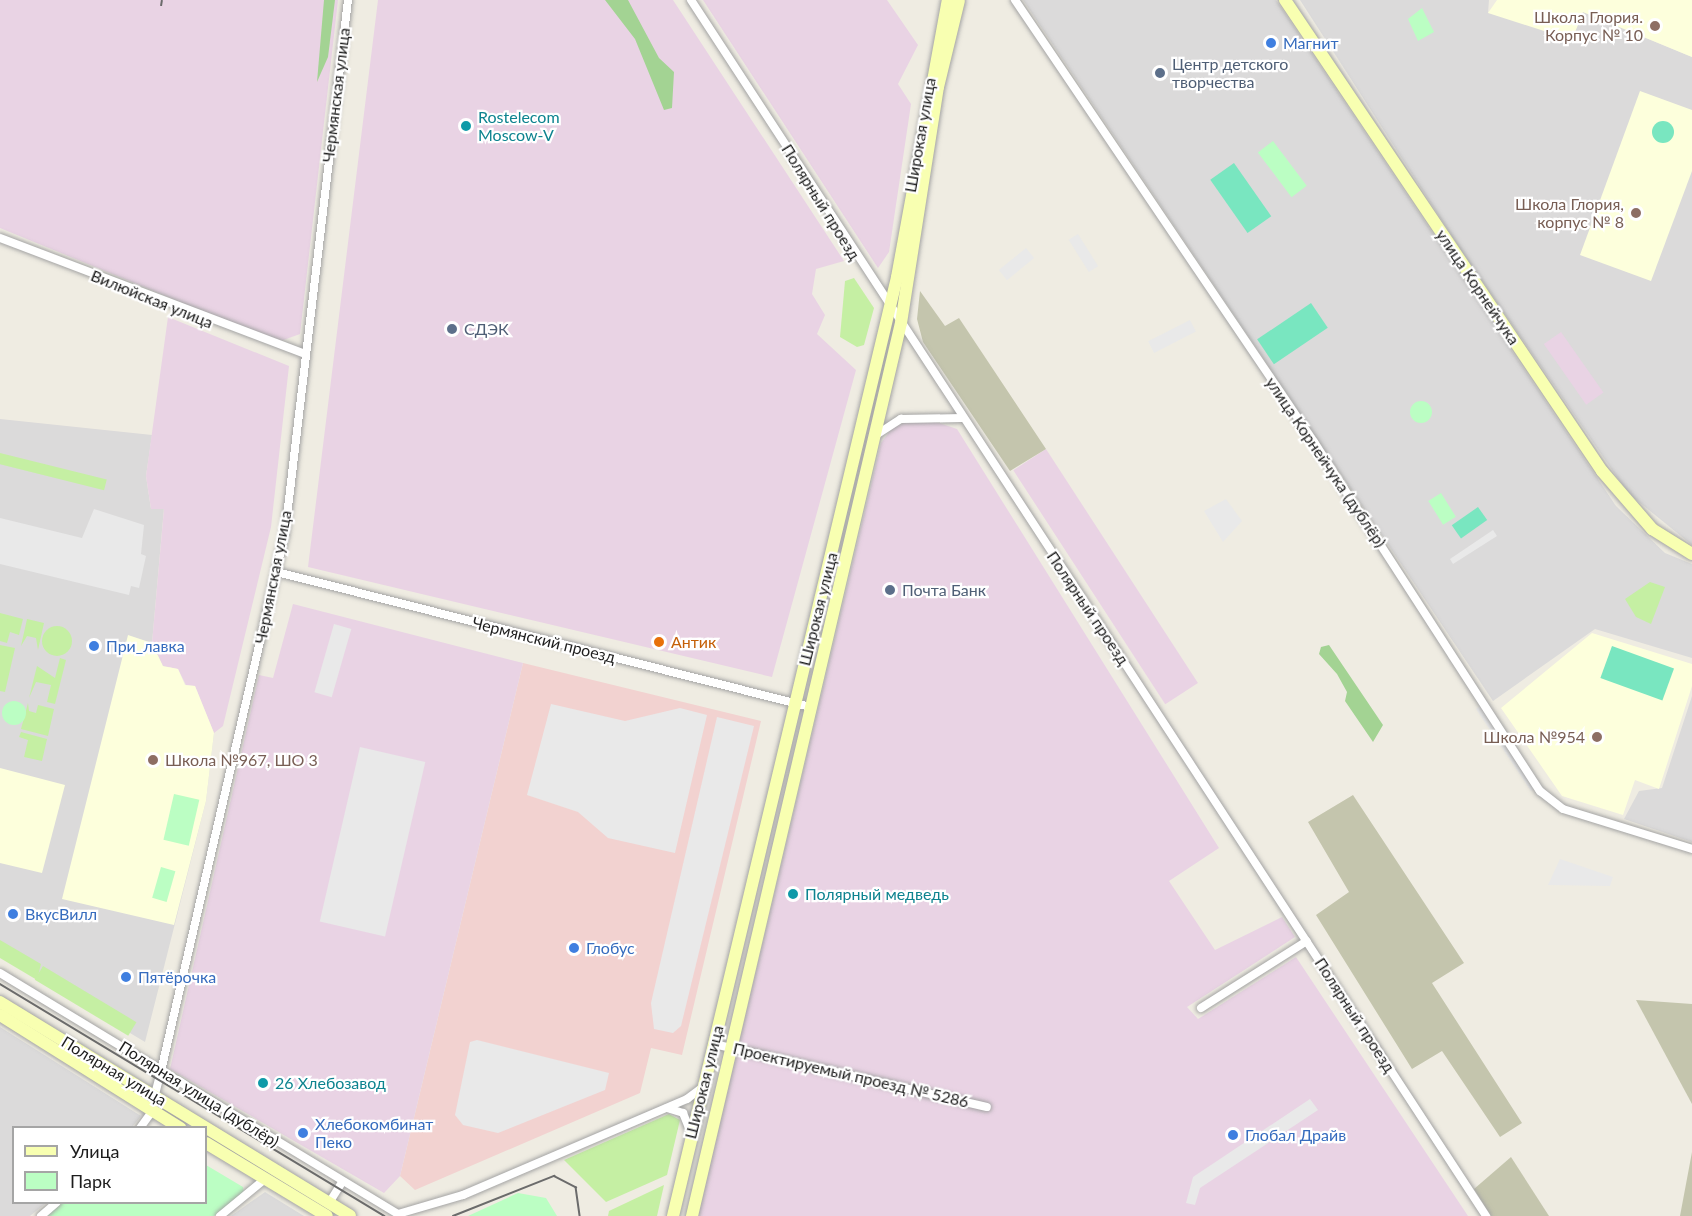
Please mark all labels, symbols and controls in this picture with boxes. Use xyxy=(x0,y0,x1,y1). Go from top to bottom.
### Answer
place label: Школа Глория. Корпус № 10 xyxy=(1534,7,1643,45)
marker: Школа Глория. Корпус № 10 xyxy=(1648,19,1662,33)
street label: Чермянская улица xyxy=(318,27,354,163)
place label: Магнит xyxy=(1283,33,1338,53)
marker: Магнит xyxy=(1264,36,1278,50)
place label: Центр детского творчества xyxy=(1172,54,1288,92)
marker: Центр детского творчества xyxy=(1153,66,1167,80)
street label: Широкая улица xyxy=(900,76,940,194)
place label: Rostelecom Moscow-V xyxy=(478,107,560,145)
marker: Rostelecom Moscow-V xyxy=(459,119,473,133)
street label: Полярный проезд xyxy=(778,141,864,263)
place label: Школа Глория, корпус № 8 xyxy=(1515,194,1624,232)
marker: Школа Глория, корпус № 8 xyxy=(1629,206,1643,220)
street label: улица Корнейчука xyxy=(1432,226,1524,348)
street label: Вилюйская улица xyxy=(88,266,216,332)
place label: СДЭК xyxy=(464,319,509,339)
marker: СДЭК xyxy=(445,322,459,336)
street label: улица Корнейчука (дублёр) xyxy=(1262,373,1390,551)
street label: Чермянская улица xyxy=(251,509,295,645)
street label: Полярный проезд xyxy=(1043,548,1133,668)
street label: Широкая улица xyxy=(795,550,841,668)
place label: Почта Банк xyxy=(902,580,986,600)
marker: Почта Банк xyxy=(883,583,897,597)
street label: Чермянский проезд xyxy=(470,613,618,667)
place label: Антик xyxy=(671,632,716,652)
marker: Антик xyxy=(652,635,666,649)
place label: При_лавка xyxy=(106,636,185,656)
marker: При_лавка xyxy=(87,639,101,653)
place label: Школа №954 xyxy=(1483,727,1585,747)
marker: Школа №954 xyxy=(1590,730,1604,744)
place label: Школа №967, ШО 3 xyxy=(165,750,318,770)
marker: Школа №967, ШО 3 xyxy=(146,753,160,767)
place label: Полярный медведь xyxy=(805,884,949,904)
marker: Полярный медведь xyxy=(786,887,800,901)
place label: ВкусВилл xyxy=(25,904,97,924)
marker: ВкусВилл xyxy=(6,907,20,921)
place label: Глобус xyxy=(586,938,635,958)
marker: Глобус xyxy=(567,941,581,955)
street label: Полярный проезд xyxy=(1311,954,1399,1076)
place label: Пятёрочка xyxy=(138,967,216,987)
marker: Пятёрочка xyxy=(119,970,133,984)
street label: Широкая улица xyxy=(681,1023,727,1141)
street label: Полярная улица xyxy=(58,1032,170,1110)
street label: Полярная улица (дублёр) xyxy=(115,1037,283,1151)
street label: Проектируемый проезд № 5286 xyxy=(731,1038,971,1112)
place label: 26 Хлебозавод xyxy=(275,1073,386,1093)
marker: 26 Хлебозавод xyxy=(256,1076,270,1090)
place label: Хлебокомбинат Пеко xyxy=(315,1114,433,1152)
place label: Глобал Драйв xyxy=(1245,1125,1346,1145)
legend xyxy=(12,1126,207,1204)
marker: Хлебокомбинат Пеко xyxy=(296,1126,310,1140)
marker: Глобал Драйв xyxy=(1226,1128,1240,1142)
text: Улица xyxy=(70,1140,120,1162)
text: Парк xyxy=(70,1170,111,1192)

